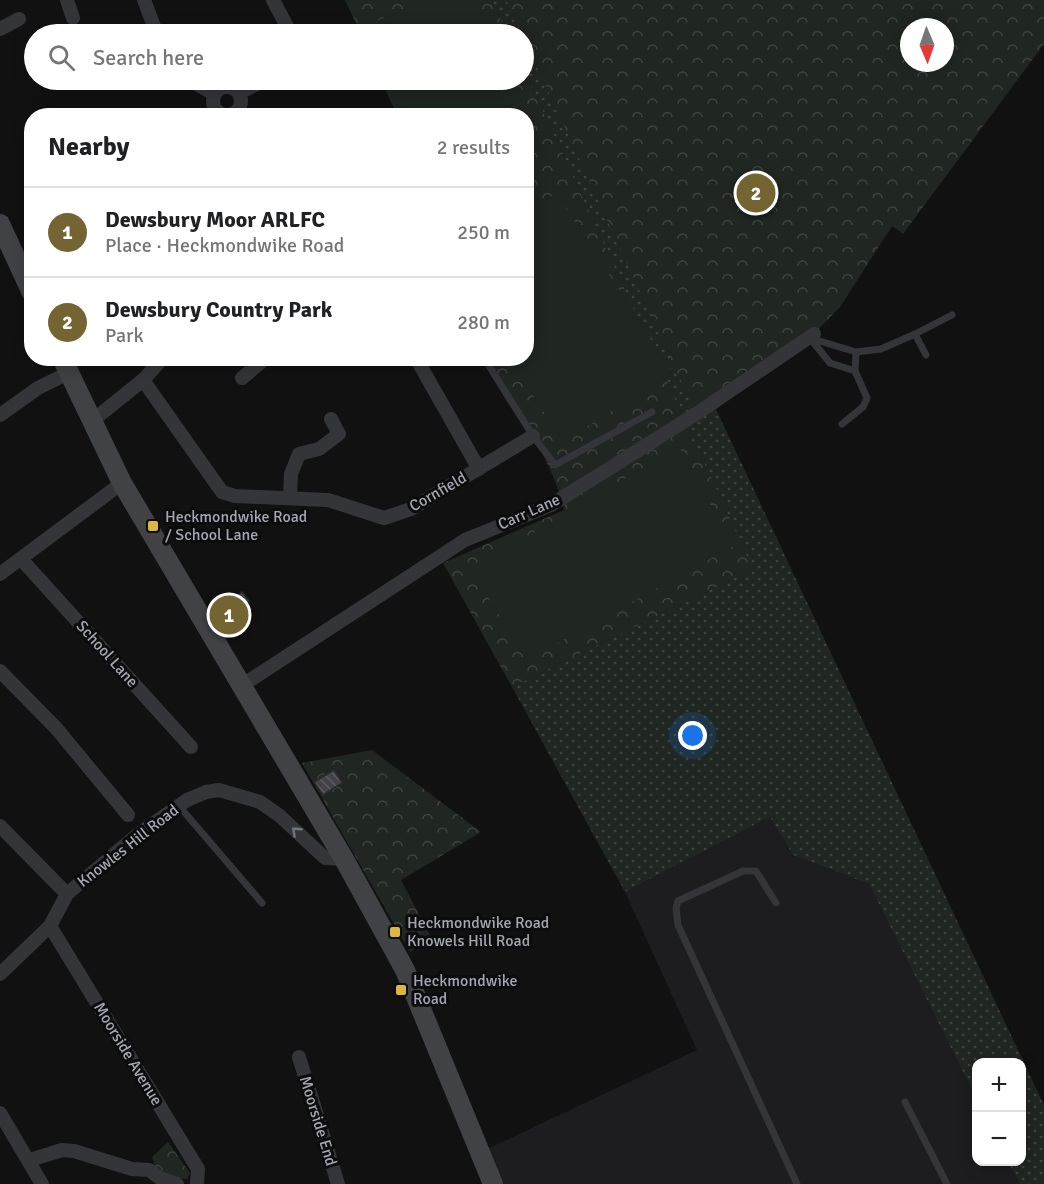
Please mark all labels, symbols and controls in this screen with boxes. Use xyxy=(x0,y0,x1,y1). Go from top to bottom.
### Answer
north arrow xyxy=(900,18,954,72)
search box xyxy=(24,24,534,90)
icon: search xyxy=(45,41,78,74)
text: Search here xyxy=(93,44,204,71)
text: Nearby xyxy=(48,131,129,163)
text: 2 results xyxy=(437,135,510,160)
pin: 2 xyxy=(736,170,776,216)
text: Dewsbury Moor ARLFC xyxy=(105,206,325,233)
text: 1 xyxy=(62,220,73,245)
text: 250 m xyxy=(457,220,510,245)
text: Place · Heckmondwike Road xyxy=(105,233,344,258)
text: Dewsbury Country Park xyxy=(105,296,332,323)
text: 2 xyxy=(62,310,73,335)
text: 280 m xyxy=(457,310,510,335)
text: Park xyxy=(105,323,143,348)
street label: Cornfield xyxy=(406,468,470,516)
street label: Carr Lane xyxy=(495,489,563,535)
place label: Heckmondwike Road / School Lane xyxy=(165,507,307,545)
marker: Heckmondwike Road / School Lane xyxy=(146,519,160,533)
pin: 1 xyxy=(210,592,248,638)
street label: School Lane xyxy=(72,616,142,692)
your location xyxy=(678,721,707,750)
street label: Knowles Hill Road xyxy=(73,800,183,892)
one-way arrow xyxy=(292,827,303,838)
place label: Heckmondwike Road Knowels Hill Road xyxy=(407,913,549,951)
marker: Heckmondwike Road Knowels Hill Road xyxy=(388,925,402,939)
place label: Heckmondwike Road xyxy=(413,971,517,1009)
marker: Heckmondwike Road xyxy=(394,983,408,997)
street label: Moorside Avenue xyxy=(89,999,167,1109)
map controls xyxy=(972,1058,1026,1166)
button: + xyxy=(972,1058,1026,1112)
street label: Moorside End xyxy=(295,1074,341,1168)
button: − xyxy=(972,1112,1026,1166)

